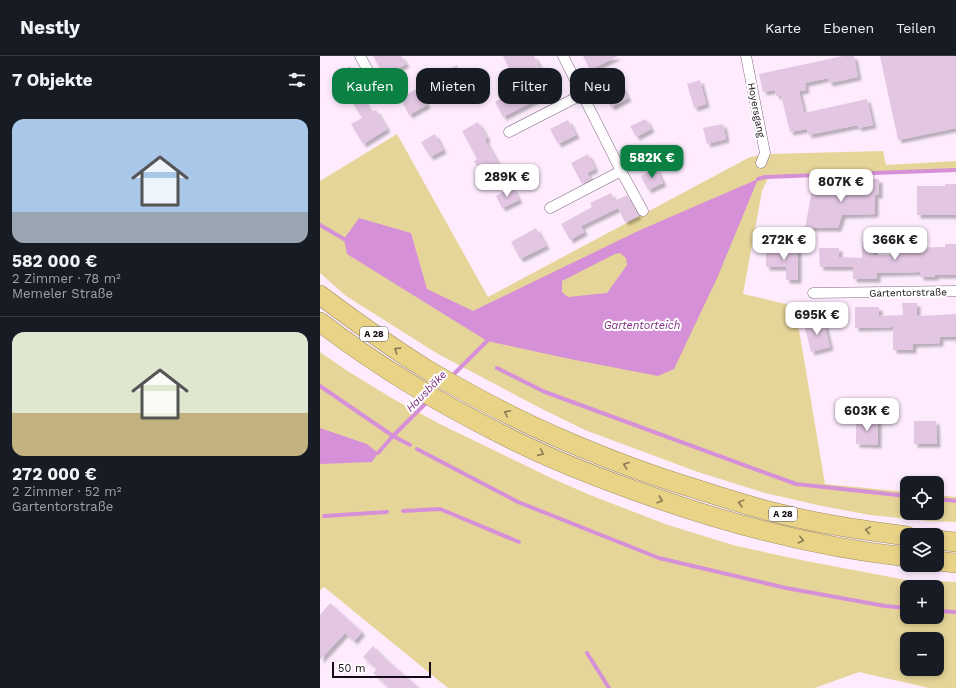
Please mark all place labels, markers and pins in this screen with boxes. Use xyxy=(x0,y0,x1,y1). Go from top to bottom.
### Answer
pin: 582K € xyxy=(619,145,685,179)
pin: 289K € xyxy=(474,164,540,198)
pin: 807K € xyxy=(808,169,874,203)
pin: 272K € xyxy=(751,227,817,261)
pin: 366K € xyxy=(862,227,928,261)
pin: 695K € xyxy=(784,302,850,336)
pin: 603K € xyxy=(834,398,900,432)

